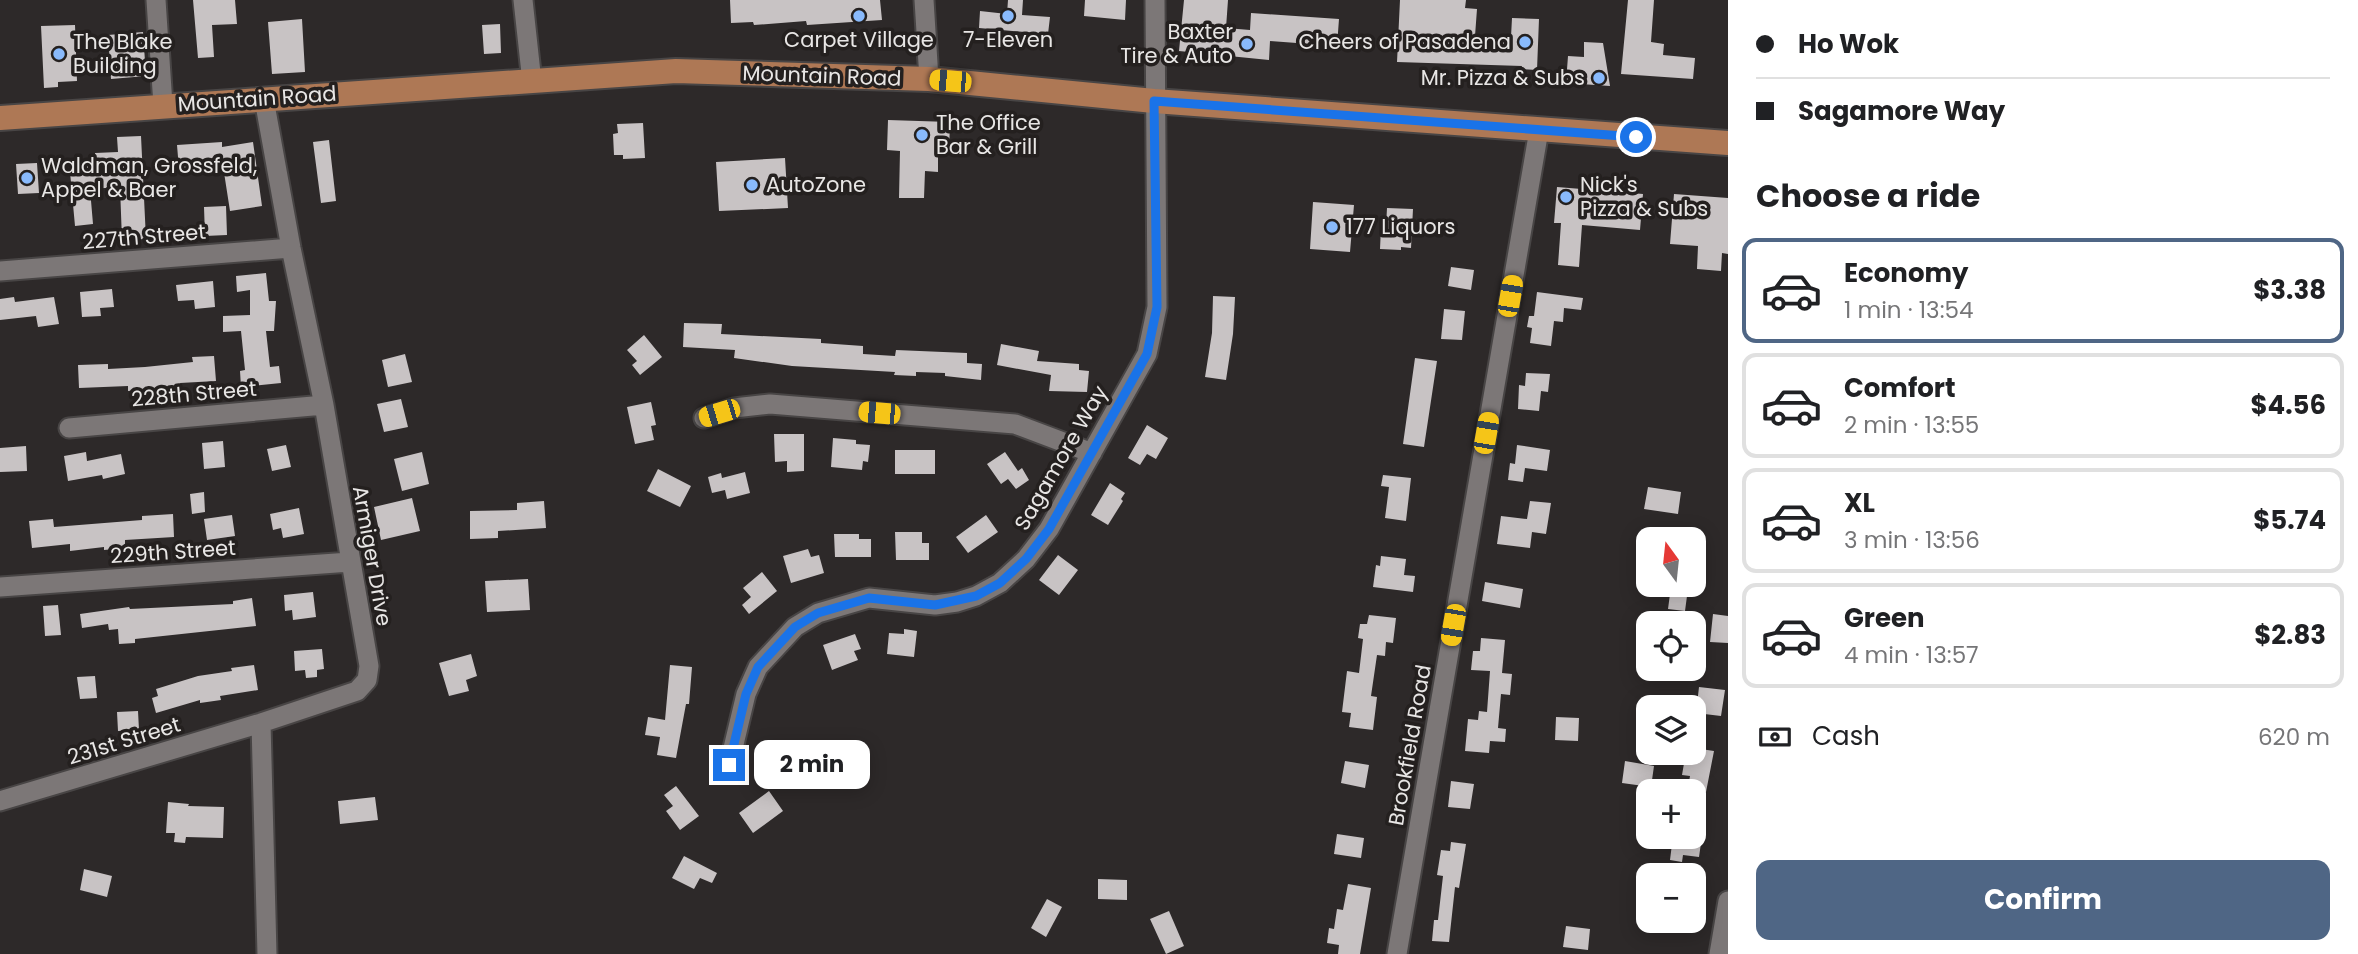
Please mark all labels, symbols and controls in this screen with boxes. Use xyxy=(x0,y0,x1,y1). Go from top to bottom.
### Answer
marker: Carpet Village xyxy=(851,8,867,24)
marker: 7-Eleven xyxy=(1000,8,1016,24)
place label: Baxter Tire & Auto xyxy=(1120,17,1233,70)
place label: Carpet Village xyxy=(784,25,934,54)
place label: 7-Eleven xyxy=(963,25,1053,54)
text: Ho Wok xyxy=(1798,26,1899,62)
place label: The Blake Building xyxy=(73,27,173,80)
place label: Cheers of Pasadena xyxy=(1299,27,1511,56)
marker: Cheers of Pasadena xyxy=(1517,34,1533,50)
marker: Baxter Tire & Auto xyxy=(1239,36,1255,52)
marker: The Blake Building xyxy=(51,46,67,62)
street label: Mountain Road xyxy=(742,58,902,93)
place label: Mr. Pizza & Subs xyxy=(1421,63,1585,92)
car xyxy=(929,69,972,93)
marker: Mr. Pizza & Subs xyxy=(1591,70,1607,86)
street label: Mountain Road xyxy=(177,78,337,119)
text: Sagamore Way xyxy=(1798,93,2005,129)
place label: The Office Bar & Grill xyxy=(936,108,1041,161)
route start xyxy=(1620,121,1652,153)
marker: The Office Bar & Grill xyxy=(914,127,930,143)
place label: Waldman, Grossfeld, Appel & Baer xyxy=(41,151,257,204)
marker: Waldman, Grossfeld, Appel & Baer xyxy=(19,170,35,186)
place label: AutoZone xyxy=(766,170,866,199)
place label: Nick's Pizza & Subs xyxy=(1580,170,1708,223)
text: Choose a ride xyxy=(1756,173,1980,218)
marker: AutoZone xyxy=(744,177,760,193)
marker: Nick's Pizza & Subs xyxy=(1558,189,1574,205)
place label: 177 Liquors xyxy=(1346,212,1455,241)
street label: 227th Street xyxy=(81,217,207,256)
marker: 177 Liquors xyxy=(1324,219,1340,235)
text: Economy xyxy=(1844,255,1968,291)
icon: car xyxy=(1760,259,1823,322)
text: $3.38 xyxy=(2253,272,2326,308)
car xyxy=(1497,273,1524,319)
text: 1 min · 13:54 xyxy=(1844,294,1973,326)
text: Comfort xyxy=(1844,370,1956,406)
street label: 228th Street xyxy=(130,374,258,413)
icon: car xyxy=(1760,374,1823,437)
street label: Sagamore Way xyxy=(1007,380,1114,536)
text: $4.56 xyxy=(2250,387,2326,423)
car xyxy=(696,397,743,429)
car xyxy=(858,401,901,425)
text: 2 min · 13:55 xyxy=(1844,409,1979,441)
car xyxy=(1473,410,1500,456)
street label: Armiger Drive xyxy=(346,483,399,628)
text: XL xyxy=(1844,485,1875,521)
icon: car xyxy=(1760,489,1823,552)
text: $5.74 xyxy=(2253,502,2326,538)
text: 3 min · 13:56 xyxy=(1844,524,1980,556)
north arrow xyxy=(1636,527,1706,597)
map controls xyxy=(1636,527,1706,933)
street label: 229th Street xyxy=(109,533,237,570)
text: Green xyxy=(1844,600,1925,636)
car xyxy=(1440,602,1467,648)
icon: car xyxy=(1760,604,1823,667)
button: locate xyxy=(1636,611,1706,681)
text: $2.83 xyxy=(2254,617,2326,653)
text: 4 min · 13:57 xyxy=(1844,639,1979,671)
street label: Brookfield Road xyxy=(1381,662,1438,828)
button: layers xyxy=(1636,695,1706,765)
street label: 231st Street xyxy=(64,710,184,771)
icon: cash xyxy=(1756,718,1794,756)
text: Cash xyxy=(1812,718,1880,754)
text: 620 m xyxy=(2258,721,2330,753)
callout: 2 min xyxy=(754,740,869,790)
text: 2 min xyxy=(780,748,844,780)
route end xyxy=(713,749,745,781)
button: + xyxy=(1636,779,1706,849)
button: Confirm xyxy=(1756,860,2330,940)
button: − xyxy=(1636,863,1706,933)

